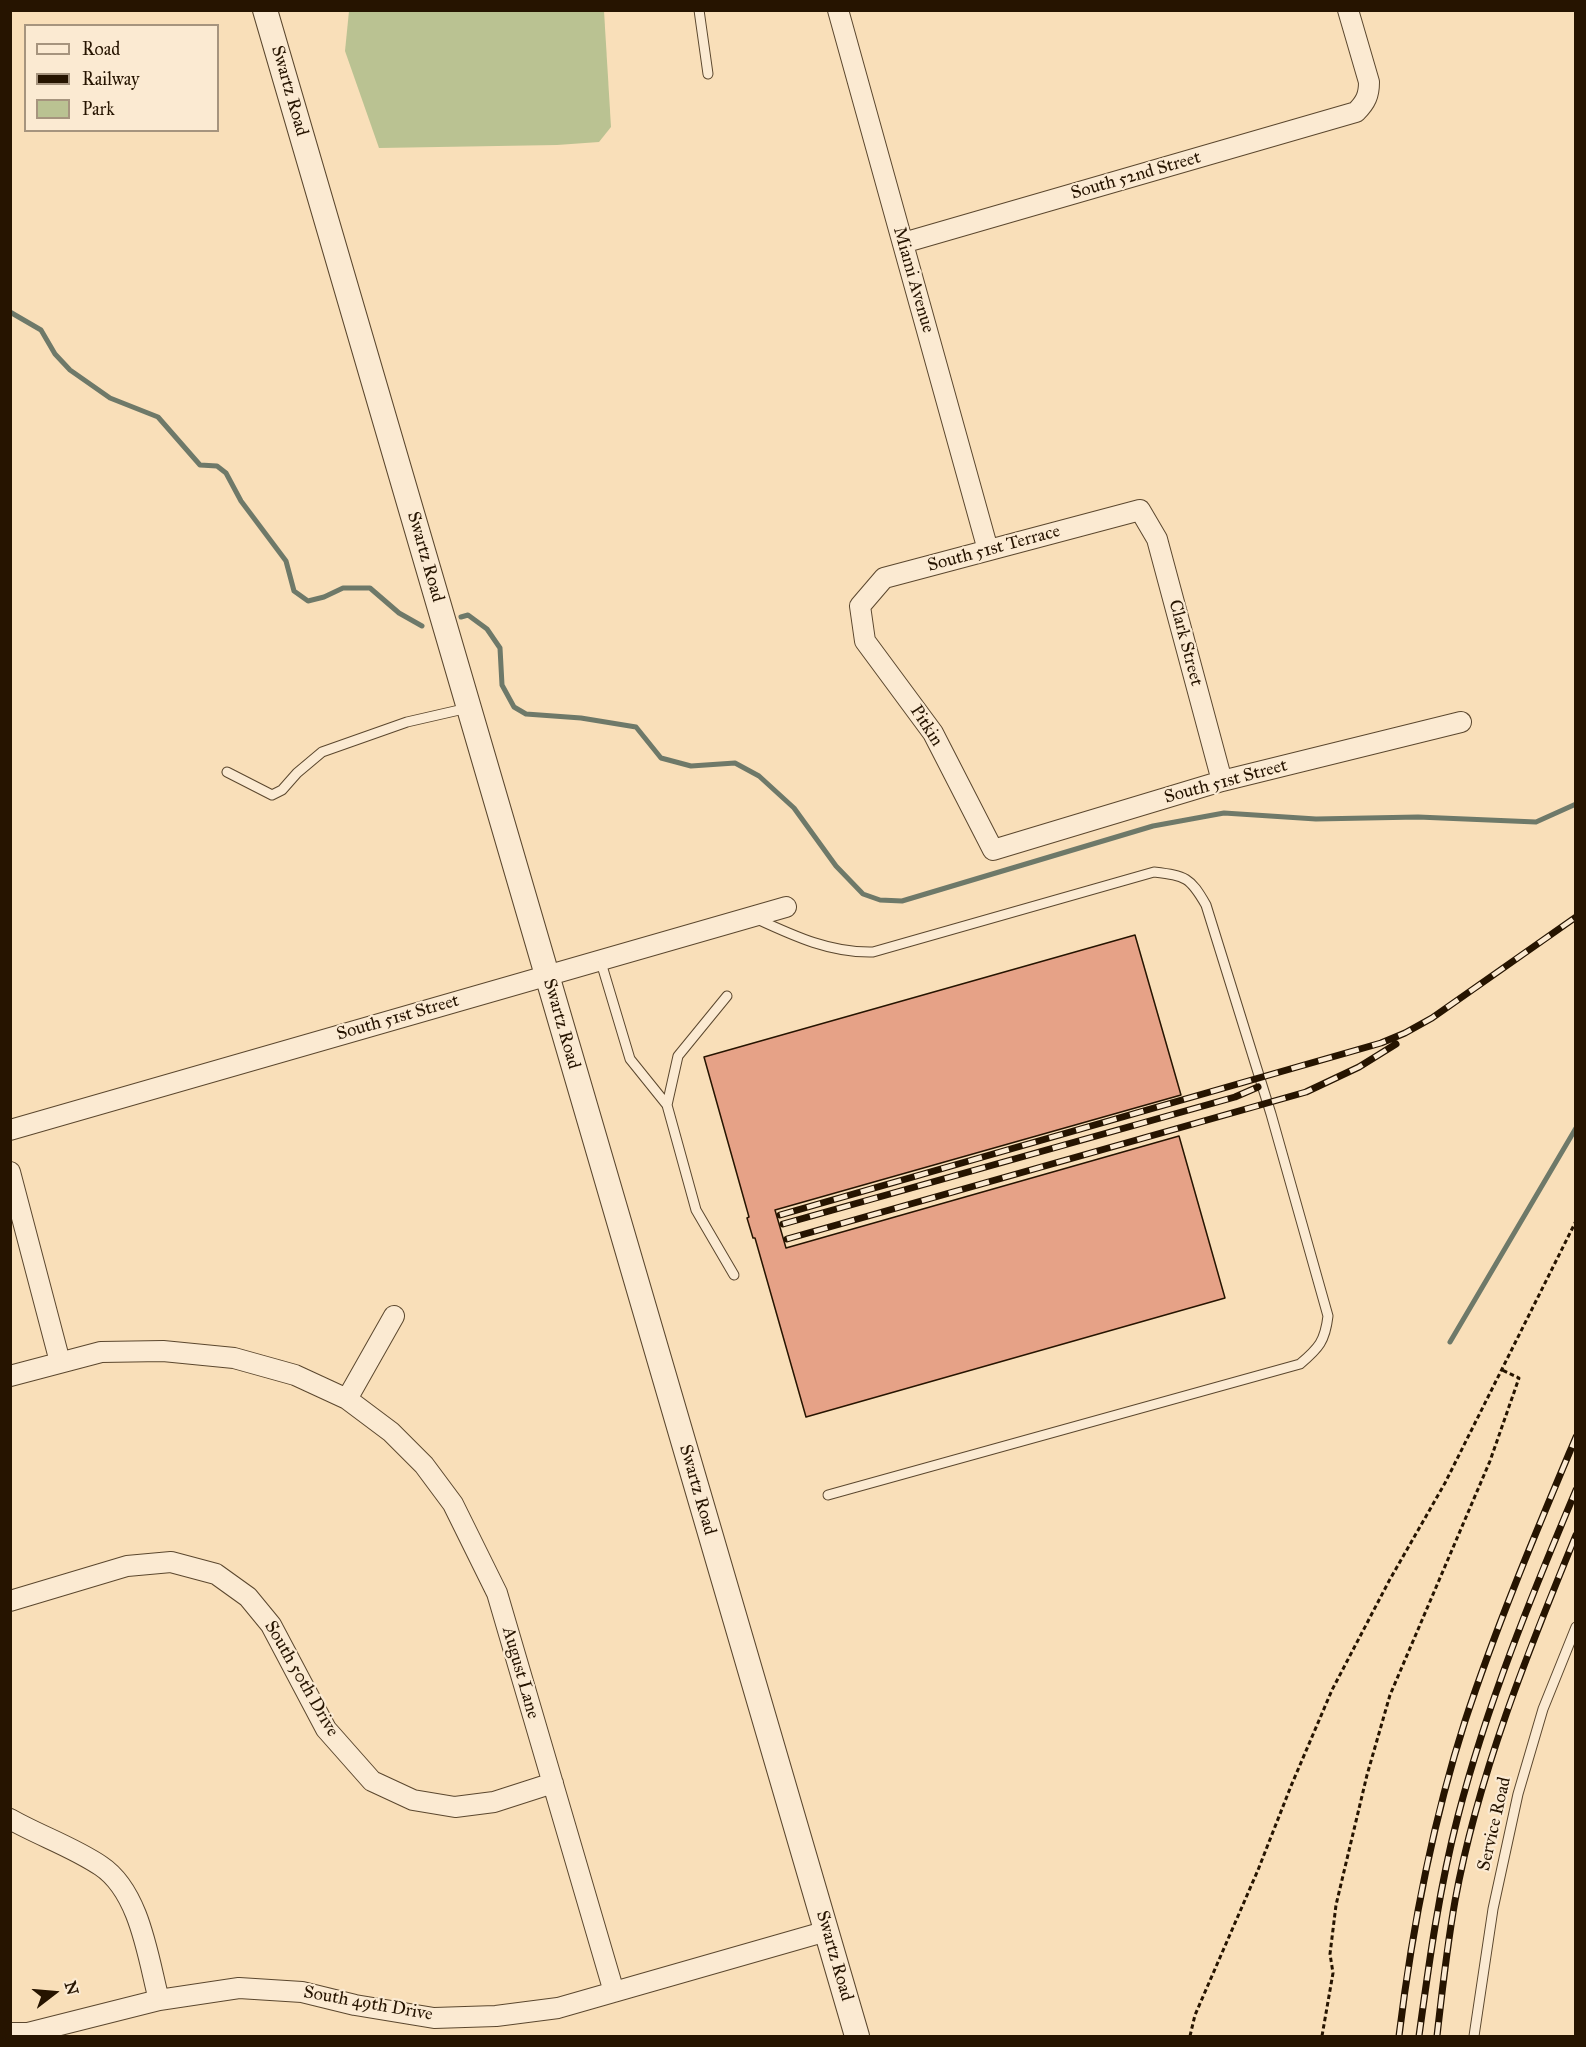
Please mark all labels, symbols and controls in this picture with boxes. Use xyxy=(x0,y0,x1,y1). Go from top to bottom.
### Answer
legend xyxy=(24,24,219,132)
text: Road xyxy=(82,38,120,60)
street label: Swartz Road xyxy=(266,43,312,139)
text: Railway xyxy=(82,68,139,90)
text: Park xyxy=(82,98,115,120)
street label: South 52nd Street xyxy=(1069,147,1203,205)
street label: Miami Avenue xyxy=(888,225,938,335)
street label: Swartz Road xyxy=(402,509,448,605)
street label: South 51st Terrace xyxy=(925,521,1063,577)
street label: Clark Street xyxy=(1163,598,1207,688)
street label: Pitkin xyxy=(905,701,947,751)
street label: South 51st Street xyxy=(1162,755,1290,809)
street label: Swartz Road xyxy=(538,976,584,1072)
street label: South 51st Street xyxy=(334,990,462,1046)
street label: Swartz Road xyxy=(674,1442,720,1538)
street label: South 50th Drive xyxy=(259,1617,343,1741)
street label: August Lane xyxy=(497,1625,543,1721)
street label: Service Road xyxy=(1474,1775,1516,1873)
street label: Swartz Road xyxy=(811,1908,857,2004)
north arrow xyxy=(24,1963,84,2023)
text: N xyxy=(61,1979,83,1997)
street label: South 49th Drive xyxy=(302,1982,434,2026)

